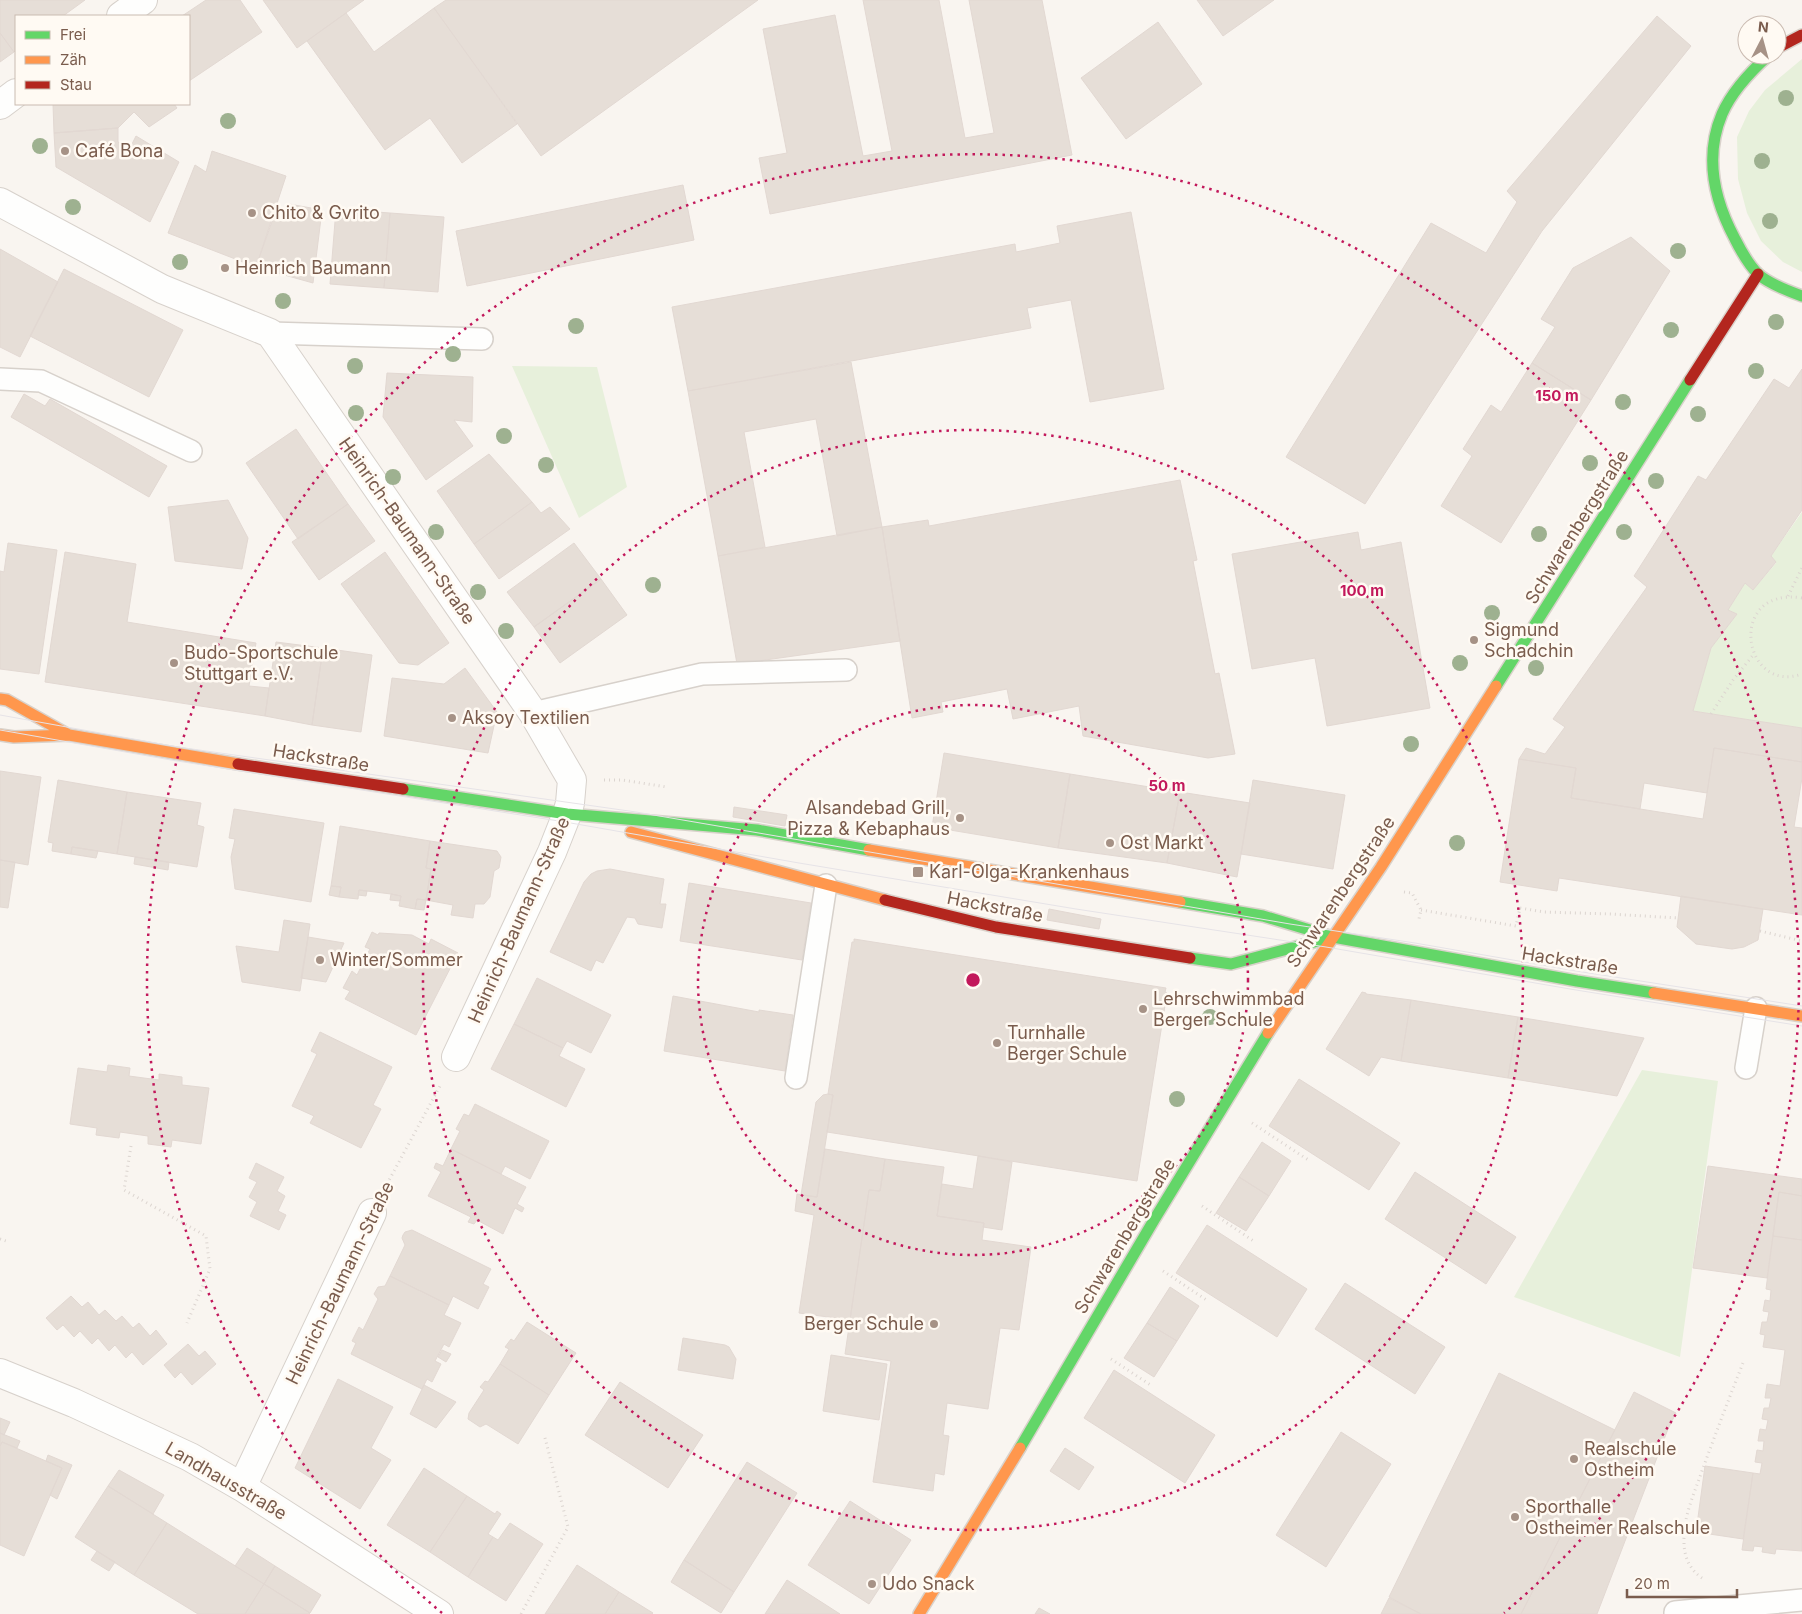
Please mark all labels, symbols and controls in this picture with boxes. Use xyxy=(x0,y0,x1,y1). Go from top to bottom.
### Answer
legend xyxy=(15,15,190,105)
north arrow xyxy=(1737,15,1787,65)
text: N xyxy=(1757,18,1770,36)
text: Frei xyxy=(60,25,86,44)
text: Zäh xyxy=(60,50,87,69)
text: Stau xyxy=(60,75,92,94)
place label: Café Bona xyxy=(75,140,163,161)
marker: Café Bona xyxy=(59,145,71,157)
place label: Chito & Gvrito xyxy=(262,202,380,223)
marker: Chito & Gvrito xyxy=(246,207,258,219)
place label: Heinrich Baumann xyxy=(235,257,391,278)
marker: Heinrich Baumann xyxy=(219,262,231,274)
text: 150 m xyxy=(1535,386,1579,405)
street label: Heinrich-Baumann-Straße xyxy=(335,433,480,628)
street label: Schwarenbergstraße xyxy=(1521,446,1633,608)
text: 100 m xyxy=(1340,581,1384,600)
place label: Sigmund Schadchin xyxy=(1484,619,1574,661)
marker: Sigmund Schadchin xyxy=(1468,634,1480,646)
place label: Budo-Sportschule Stuttgart e.V. xyxy=(184,642,339,684)
marker: Budo-Sportschule Stuttgart e.V. xyxy=(168,657,180,669)
place label: Aksoy Textilien xyxy=(462,707,590,728)
marker: Aksoy Textilien xyxy=(446,712,458,724)
street label: Hackstraße xyxy=(271,740,371,776)
text: 50 m xyxy=(1149,776,1185,795)
place label: Alsandebad Grill, Pizza & Kebaphaus xyxy=(787,797,950,839)
marker: Alsandebad Grill, Pizza & Kebaphaus xyxy=(954,812,966,824)
street label: Schwarenbergstraße xyxy=(1282,812,1399,971)
street label: Heinrich-Baumann-Straße xyxy=(464,814,574,1026)
place label: Ost Markt xyxy=(1120,832,1204,853)
marker: Ost Markt xyxy=(1104,837,1116,849)
place label: Karl-Olga-Krankenhaus xyxy=(929,861,1130,882)
marker: Karl-Olga-Krankenhaus xyxy=(911,865,925,879)
street label: Hackstraße xyxy=(945,887,1045,926)
street label: Hackstraße xyxy=(1520,943,1620,979)
place label: Winter/Sommer xyxy=(330,949,463,970)
marker: Winter/Sommer xyxy=(314,954,326,966)
centre of rings xyxy=(964,971,982,989)
place label: Lehrschwimmbad Berger Schule xyxy=(1153,988,1304,1030)
marker: Lehrschwimmbad Berger Schule xyxy=(1137,1003,1149,1015)
place label: Turnhalle Berger Schule xyxy=(1007,1022,1127,1064)
marker: Turnhalle Berger Schule xyxy=(991,1037,1003,1049)
street label: Schwarenbergstraße xyxy=(1070,1154,1179,1317)
street label: Heinrich-Baumann-Straße xyxy=(281,1178,398,1388)
place label: Berger Schule xyxy=(804,1313,924,1334)
marker: Berger Schule xyxy=(928,1318,940,1330)
street label: Landhausstraße xyxy=(162,1437,291,1524)
place label: Realschule Ostheim xyxy=(1584,1438,1676,1480)
marker: Realschule Ostheim xyxy=(1568,1453,1580,1465)
place label: Sporthalle Ostheimer Realschule xyxy=(1525,1496,1710,1538)
marker: Sporthalle Ostheimer Realschule xyxy=(1509,1511,1521,1523)
scale bar xyxy=(1627,1566,1737,1598)
place label: Udo Snack xyxy=(882,1573,975,1594)
text: 20 m xyxy=(1634,1574,1670,1593)
marker: Udo Snack xyxy=(866,1578,878,1590)

